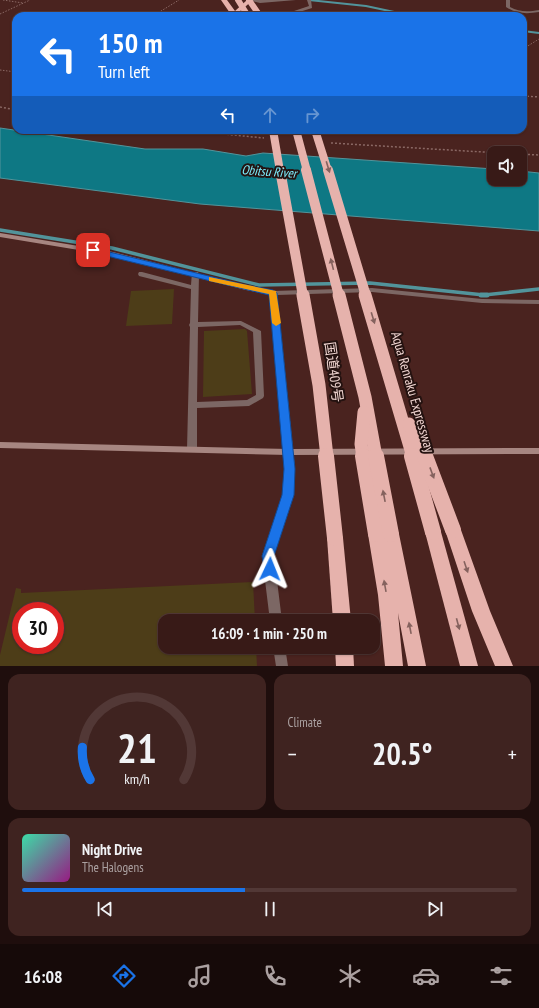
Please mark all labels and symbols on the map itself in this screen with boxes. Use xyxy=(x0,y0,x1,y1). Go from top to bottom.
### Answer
water label: Obitsu River xyxy=(241,161,299,182)
one-way arrow xyxy=(325,161,331,173)
pin xyxy=(76,233,110,267)
one-way arrow xyxy=(328,258,334,270)
one-way arrow xyxy=(370,313,376,325)
street label: Aqua Renraku Expressway xyxy=(387,329,439,455)
street label: 国道409号 xyxy=(321,341,347,403)
one-way arrow xyxy=(430,467,436,479)
one-way arrow xyxy=(381,490,387,502)
position arrow xyxy=(249,548,291,590)
one-way arrow xyxy=(463,561,469,573)
one-way arrow xyxy=(382,579,388,592)
speed limit sign: 30 xyxy=(12,602,64,654)
one-way arrow xyxy=(455,618,461,630)
one-way arrow xyxy=(407,622,413,634)

